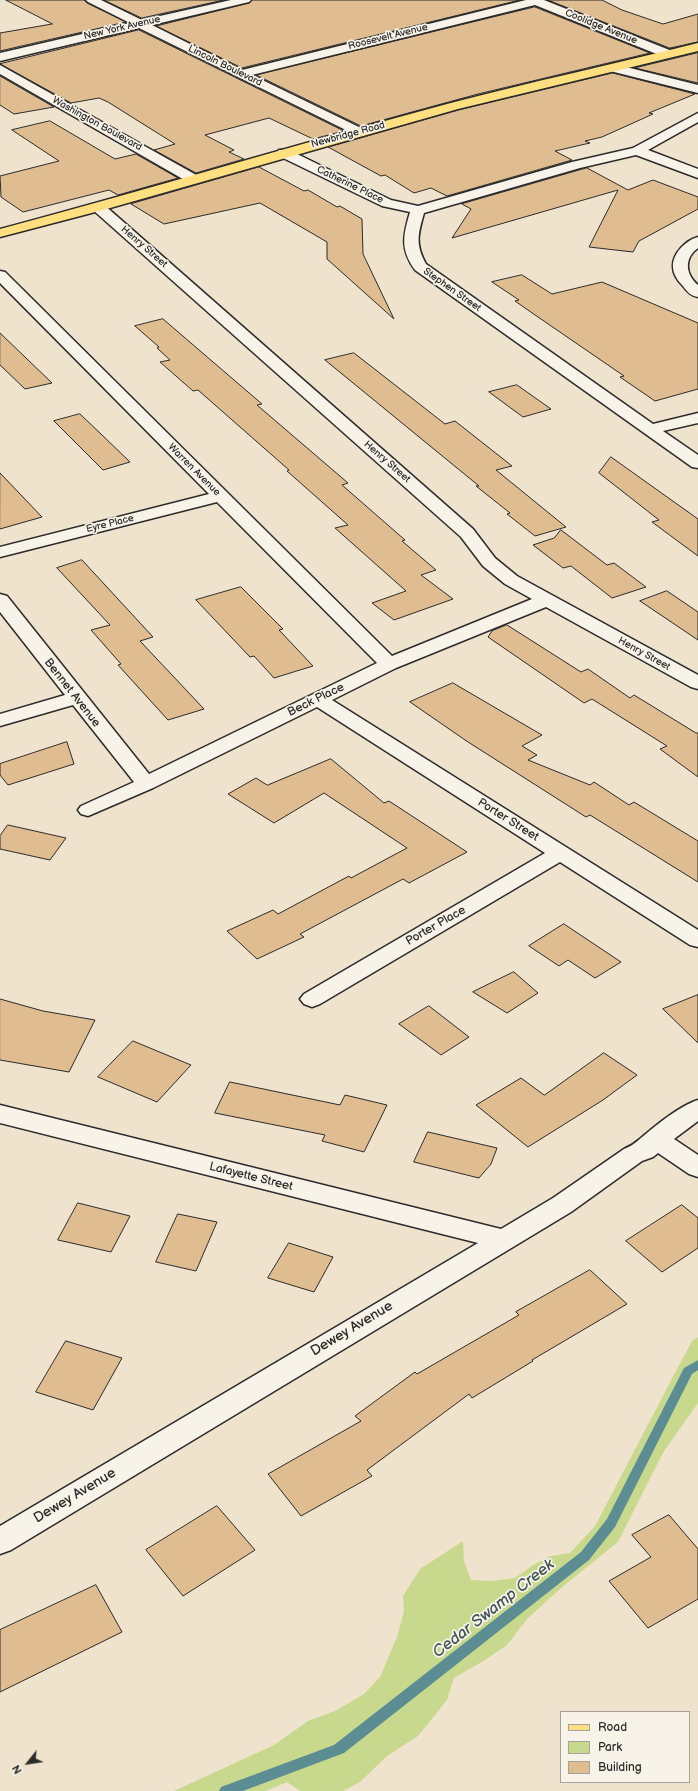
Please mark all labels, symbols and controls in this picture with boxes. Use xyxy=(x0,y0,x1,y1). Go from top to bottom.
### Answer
street label: Coolidge Avenue xyxy=(563,7,639,47)
street label: New York Avenue xyxy=(83,13,161,43)
street label: Roosevelt Avenue xyxy=(347,21,429,53)
street label: Lincoln Boulevard xyxy=(186,43,264,89)
street label: Washington Boulevard xyxy=(50,94,144,154)
street label: Newbridge Road xyxy=(310,119,386,151)
street label: Catherine Place xyxy=(315,164,385,206)
street label: Henry Street xyxy=(118,224,170,270)
street label: Stephen Street xyxy=(421,266,483,314)
street label: Henry Street xyxy=(361,439,413,485)
street label: Warren Avenue xyxy=(165,441,223,499)
street label: Eyre Place xyxy=(85,512,135,536)
street label: Henry Street xyxy=(616,635,672,673)
street label: Bennet Avenue xyxy=(41,656,103,730)
street label: Beck Place xyxy=(285,680,347,720)
street label: Porter Street xyxy=(475,796,541,844)
street label: Porter Place xyxy=(403,903,469,949)
street label: Lafayette Street xyxy=(208,1160,294,1194)
street label: Dewey Avenue xyxy=(308,1298,396,1360)
street label: Dewey Avenue xyxy=(31,1465,119,1527)
water label: Cedar Swamp Creek xyxy=(429,1555,559,1663)
legend xyxy=(560,1711,690,1783)
text: Road xyxy=(598,1720,627,1735)
text: Park xyxy=(598,1740,622,1755)
north arrow xyxy=(8,1743,48,1783)
text: Building xyxy=(598,1760,642,1775)
text: N xyxy=(9,1762,25,1776)

